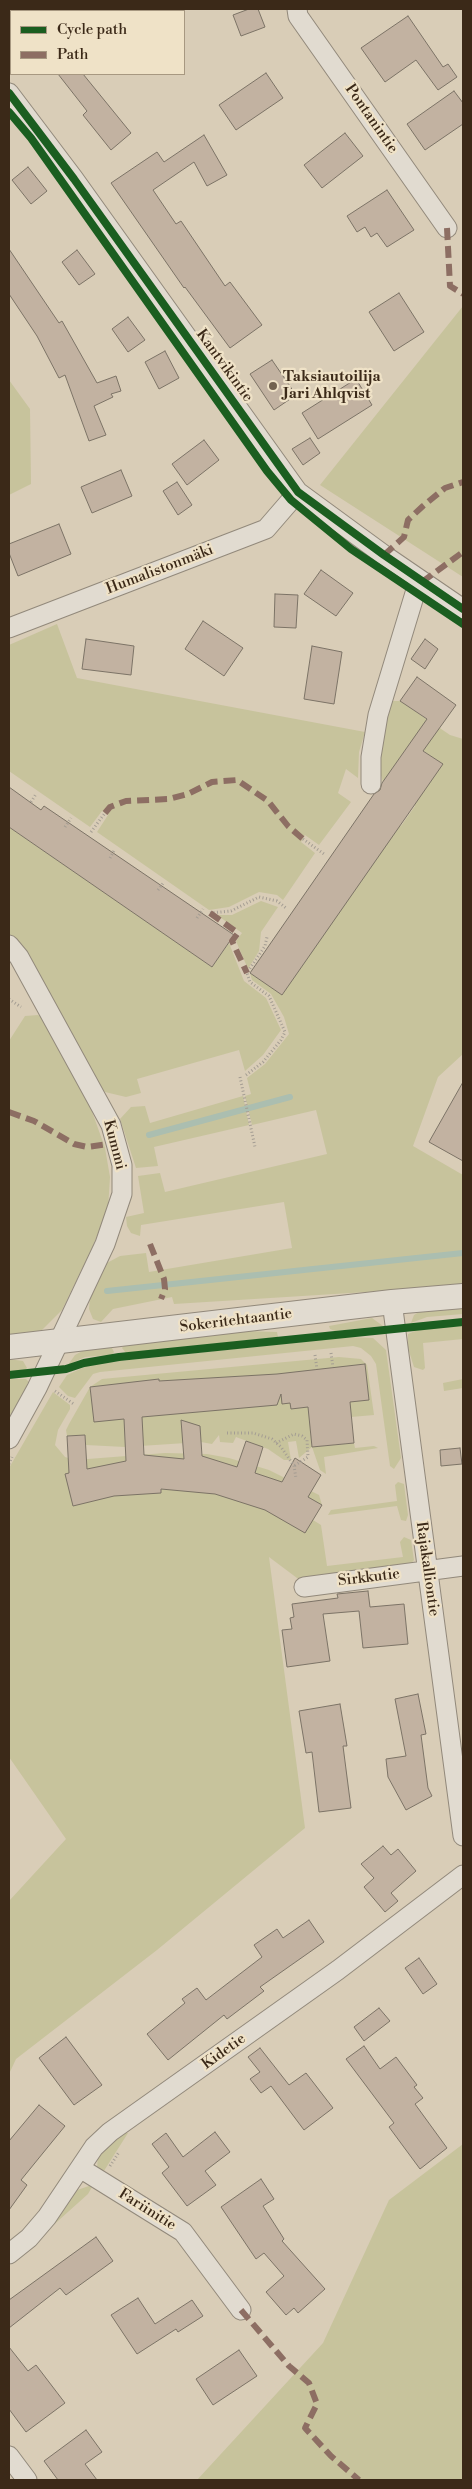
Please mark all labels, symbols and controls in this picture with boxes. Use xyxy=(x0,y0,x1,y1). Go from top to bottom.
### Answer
legend xyxy=(10,10,185,75)
text: Cycle path xyxy=(57,20,127,39)
text: Path xyxy=(57,45,89,64)
street label: Pontanintie xyxy=(341,81,401,157)
street label: Kantvikintie xyxy=(192,326,256,406)
place label: Taksiautoilija Jari Ahlqvist xyxy=(283,368,381,403)
marker: Taksiautoilija Jari Ahlqvist xyxy=(267,380,279,392)
street label: Humalistonmäki xyxy=(104,541,216,599)
street label: Kummi xyxy=(99,1118,129,1172)
street label: Sokeritehtaantie xyxy=(179,1305,293,1337)
street label: Rajakalliontie xyxy=(411,1520,443,1618)
street label: Sirkkutie xyxy=(337,1565,401,1591)
street label: Kidetie xyxy=(199,2030,249,2074)
street label: Fariinitie xyxy=(115,2185,179,2235)

